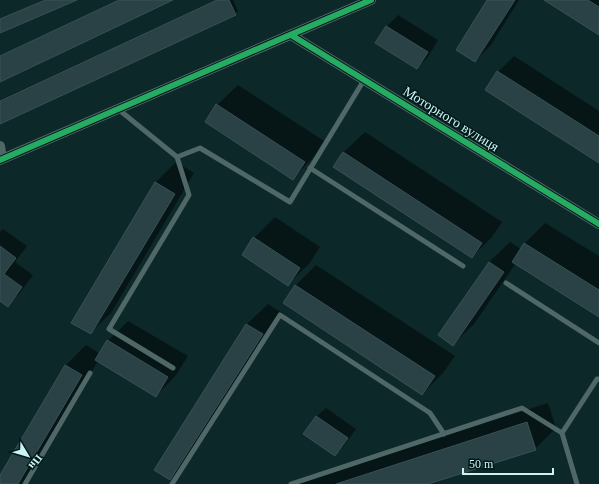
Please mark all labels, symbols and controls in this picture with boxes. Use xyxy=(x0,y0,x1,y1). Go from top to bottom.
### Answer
street label: Моторного вулиця xyxy=(400,83,502,155)
north arrow xyxy=(8,436,48,476)
scale bar xyxy=(463,450,553,476)
text: Пн xyxy=(26,453,45,472)
text: 50 m xyxy=(469,457,494,471)

